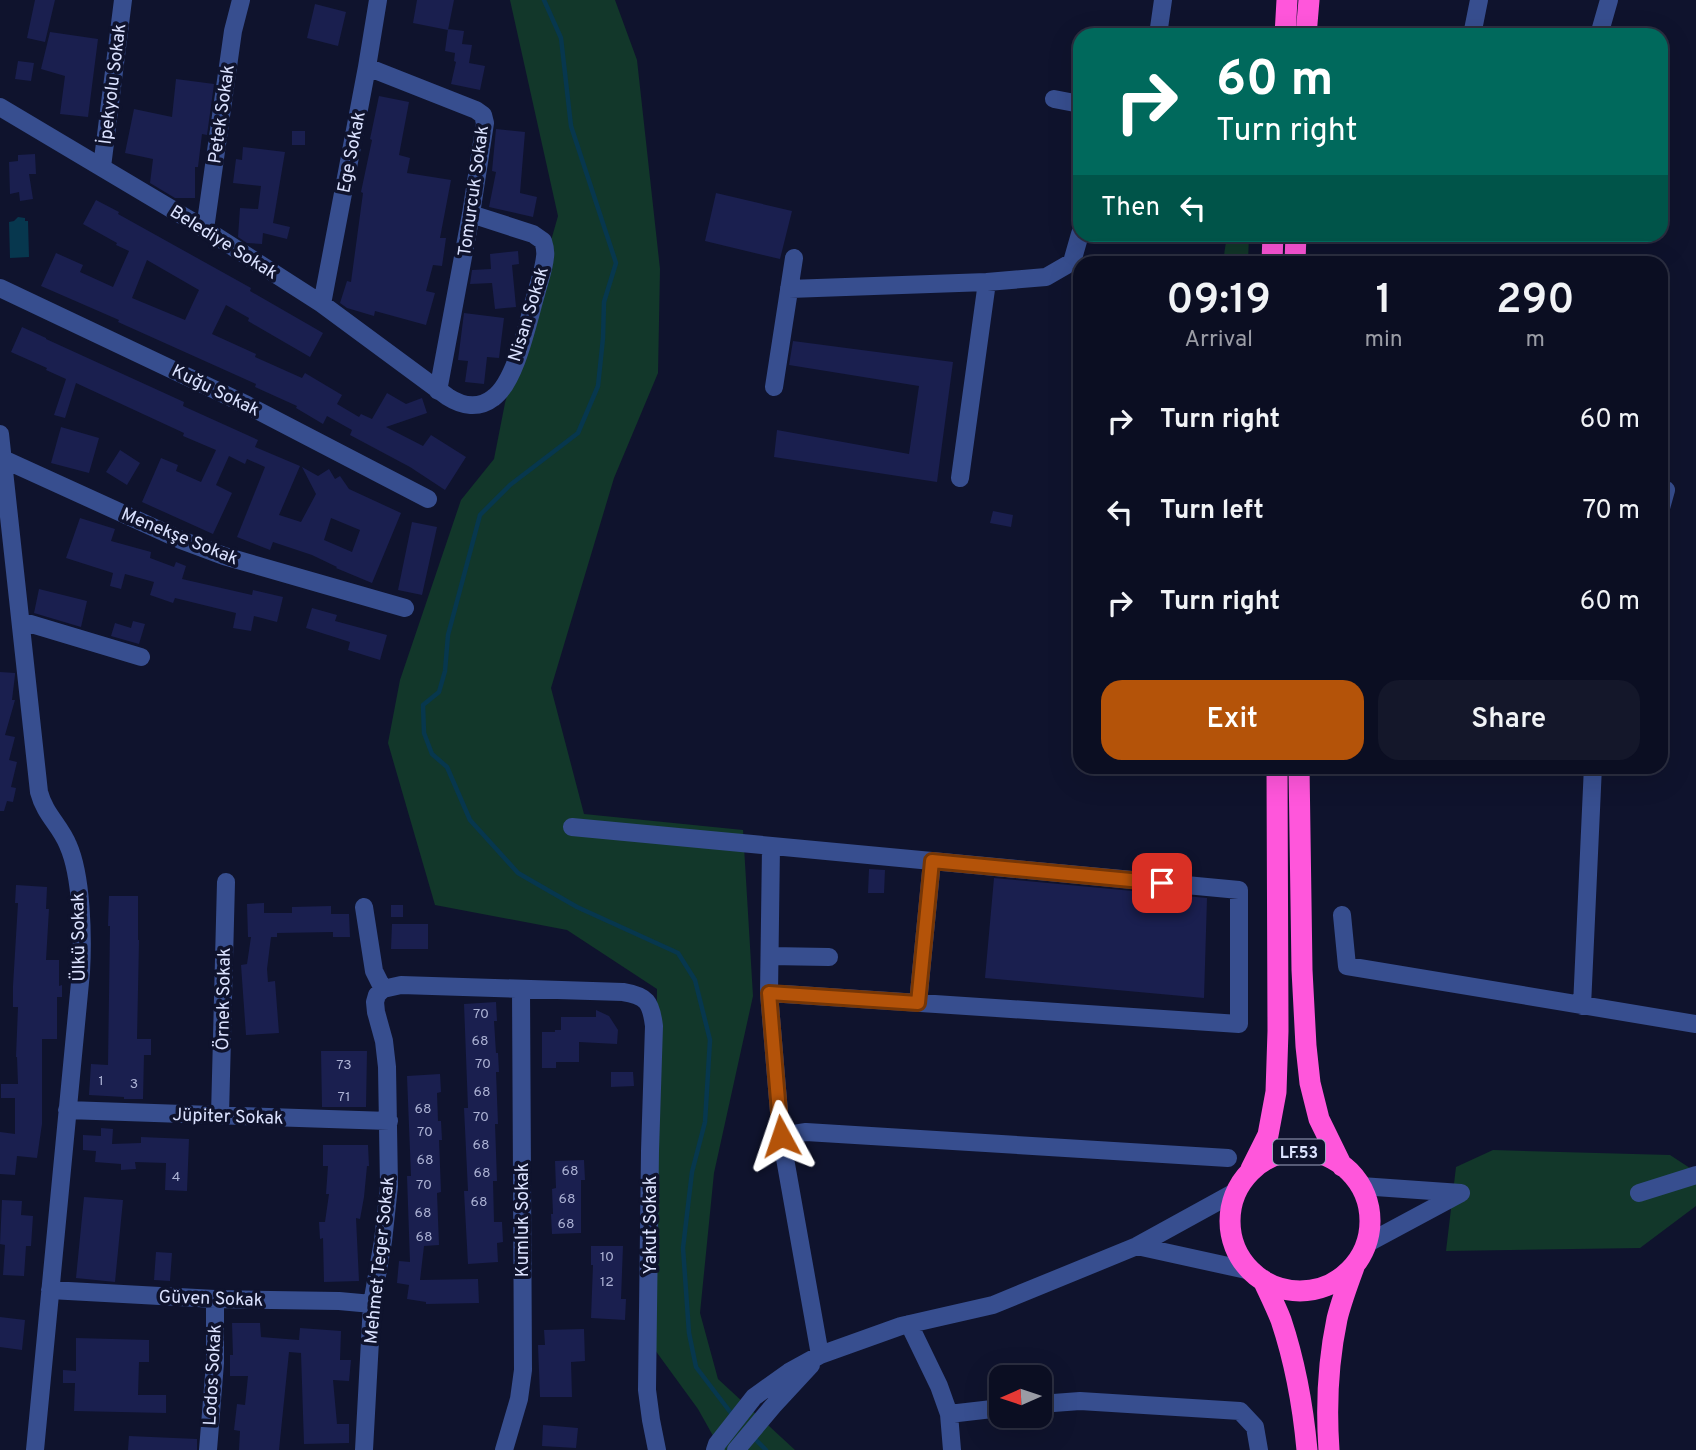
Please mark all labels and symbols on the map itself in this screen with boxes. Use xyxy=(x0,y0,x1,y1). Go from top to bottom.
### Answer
street label: İpekyolu Sokak xyxy=(93,22,132,146)
street label: Petek Sokak xyxy=(204,63,241,165)
street label: Ege Sokak xyxy=(333,109,372,195)
street label: Tomurcuk Sokak xyxy=(454,124,495,258)
street label: Belediye Sokak xyxy=(165,201,281,286)
street label: Nisan Sokak xyxy=(504,264,555,365)
street label: Kuğu Sokak xyxy=(168,360,263,423)
street label: Menekşe Sokak xyxy=(117,503,241,571)
pin xyxy=(1132,853,1192,913)
street label: Ülkü Sokak xyxy=(65,892,92,982)
street label: Örnek Sokak xyxy=(210,947,237,1051)
house number: 70 xyxy=(473,1006,489,1023)
house number: 68 xyxy=(472,1033,488,1050)
house number: 70 xyxy=(475,1056,491,1073)
house number: 73 xyxy=(336,1057,352,1074)
house number: 1 xyxy=(98,1073,104,1090)
house number: 3 xyxy=(130,1076,138,1093)
house number: 68 xyxy=(474,1084,490,1101)
house number: 71 xyxy=(338,1089,350,1106)
position arrow xyxy=(744,1099,818,1173)
house number: 68 xyxy=(415,1101,431,1118)
street label: Jüpiter Sokak xyxy=(172,1104,284,1131)
house number: 70 xyxy=(473,1109,489,1126)
house number: 70 xyxy=(417,1124,433,1141)
house number: 68 xyxy=(473,1137,489,1154)
road number: LF.53 xyxy=(1273,1140,1325,1164)
house number: 68 xyxy=(417,1152,433,1169)
street label: Kumluk Sokak xyxy=(512,1163,535,1277)
house number: 68 xyxy=(562,1163,578,1180)
house number: 68 xyxy=(474,1165,490,1182)
house number: 4 xyxy=(172,1169,180,1186)
street label: Mehmet Teger Sokak xyxy=(360,1175,401,1345)
street label: Yakut Sokak xyxy=(640,1176,663,1274)
house number: 70 xyxy=(416,1177,432,1194)
house number: 68 xyxy=(559,1191,575,1208)
house number: 68 xyxy=(471,1194,487,1211)
house number: 68 xyxy=(415,1205,431,1222)
house number: 68 xyxy=(558,1216,574,1233)
house number: 68 xyxy=(416,1229,432,1246)
house number: 10 xyxy=(600,1249,614,1266)
house number: 12 xyxy=(600,1274,614,1291)
street label: Güven Sokak xyxy=(158,1286,264,1313)
street label: Lodos Sokak xyxy=(199,1324,228,1426)
north arrow xyxy=(989,1365,1052,1428)

